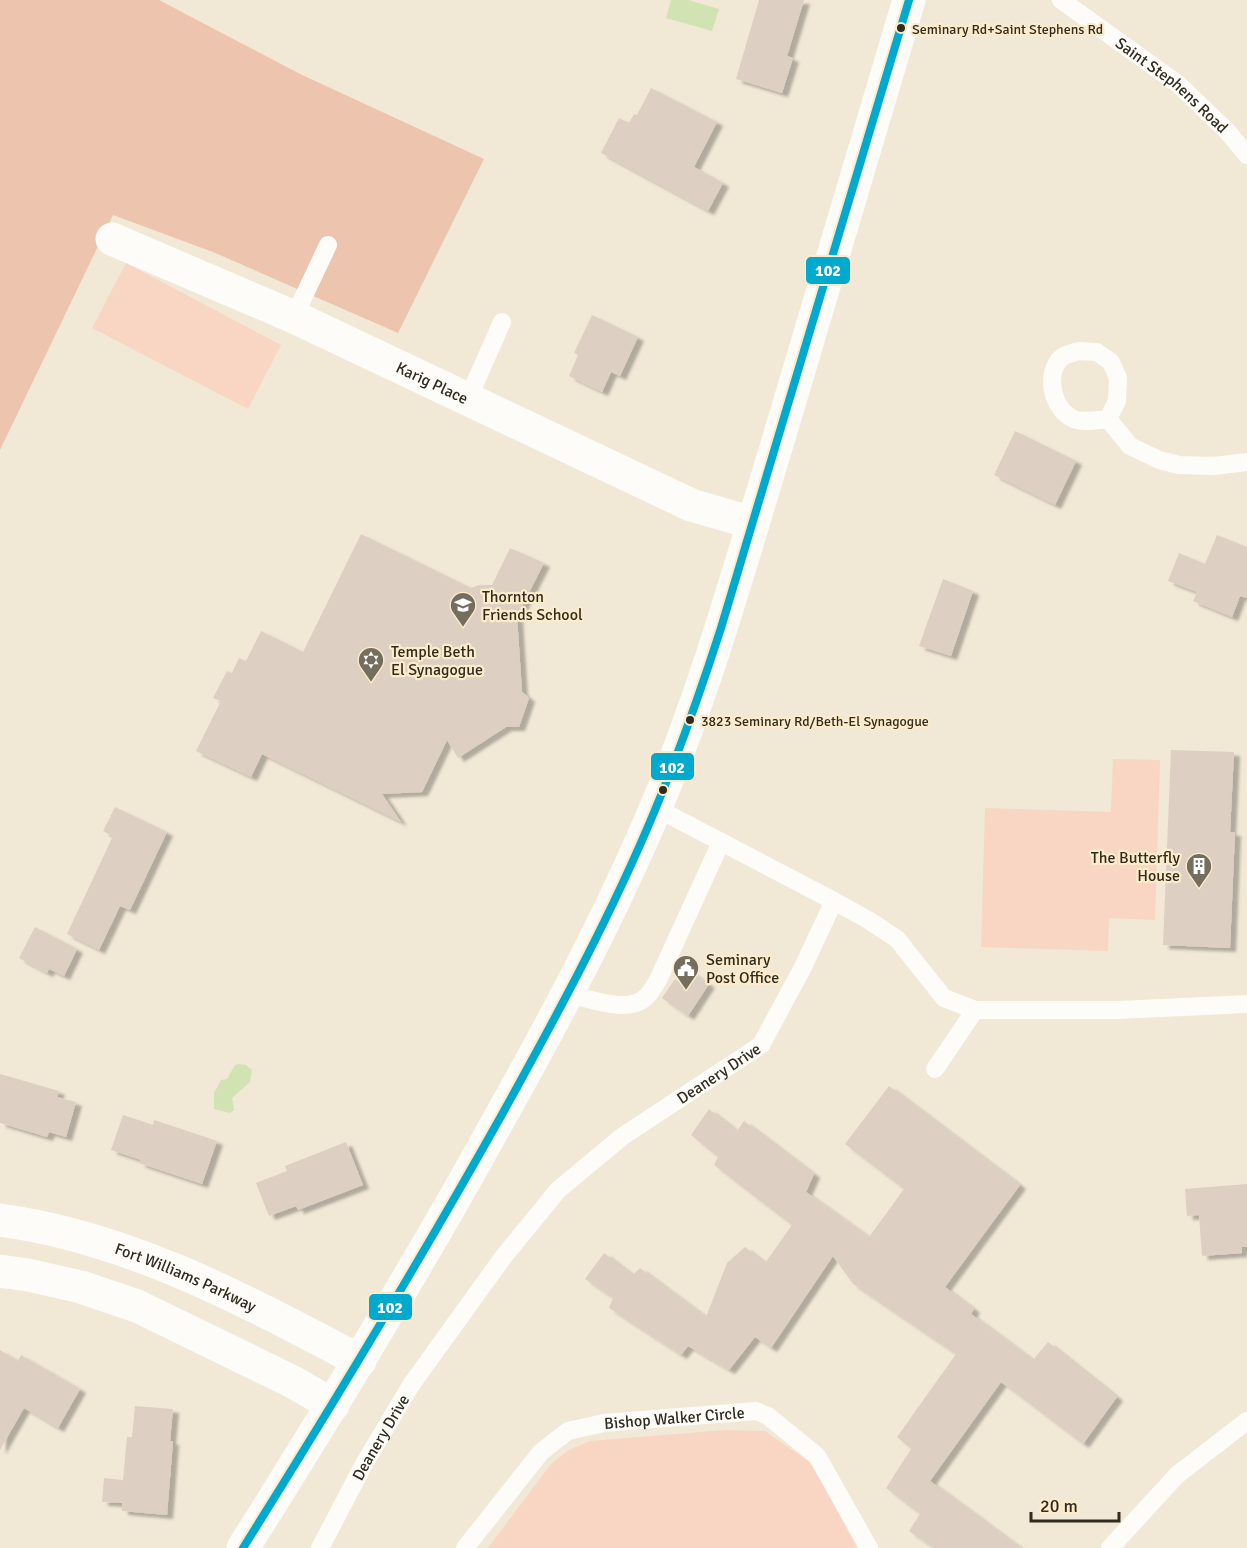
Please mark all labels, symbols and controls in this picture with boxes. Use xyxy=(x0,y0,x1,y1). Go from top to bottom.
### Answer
place label: Seminary Rd+Saint Stephens Rd xyxy=(912,21,1103,38)
marker: Seminary Rd+Saint Stephens Rd xyxy=(895,22,907,34)
street label: Saint Stephens Road xyxy=(1111,33,1232,138)
line badge: 102 xyxy=(805,256,851,285)
text: 102 xyxy=(815,261,841,281)
street label: Karig Place xyxy=(393,358,471,409)
place label: Thornton Friends School xyxy=(482,587,583,625)
school or university icon: Thornton Friends School xyxy=(448,590,478,628)
place label: Temple Beth El Synagogue xyxy=(391,642,483,680)
synagogue icon: Temple Beth El Synagogue xyxy=(356,645,386,683)
place label: 3823 Seminary Rd/Beth-El Synagogue xyxy=(701,713,929,730)
marker: 3823 Seminary Rd/Beth-El Synagogue xyxy=(684,714,696,726)
line badge: 102 xyxy=(650,752,695,781)
text: 102 xyxy=(659,758,685,778)
unlabelled marker xyxy=(657,784,669,796)
place label: The Butterfly House xyxy=(1091,848,1181,886)
building icon: The Butterfly House xyxy=(1184,851,1214,889)
place label: Seminary Post Office xyxy=(706,950,779,988)
public building icon: Seminary Post Office xyxy=(671,953,701,991)
street label: Deanery Drive xyxy=(673,1039,765,1109)
street label: Fort Williams Parkway xyxy=(112,1239,260,1317)
line badge: 102 xyxy=(368,1293,413,1321)
text: 102 xyxy=(377,1298,403,1318)
street label: Deanery Drive xyxy=(348,1391,414,1484)
street label: Bishop Walker Circle xyxy=(603,1403,745,1434)
scale bar xyxy=(1031,1485,1120,1523)
text: 20 m xyxy=(1040,1495,1078,1517)

